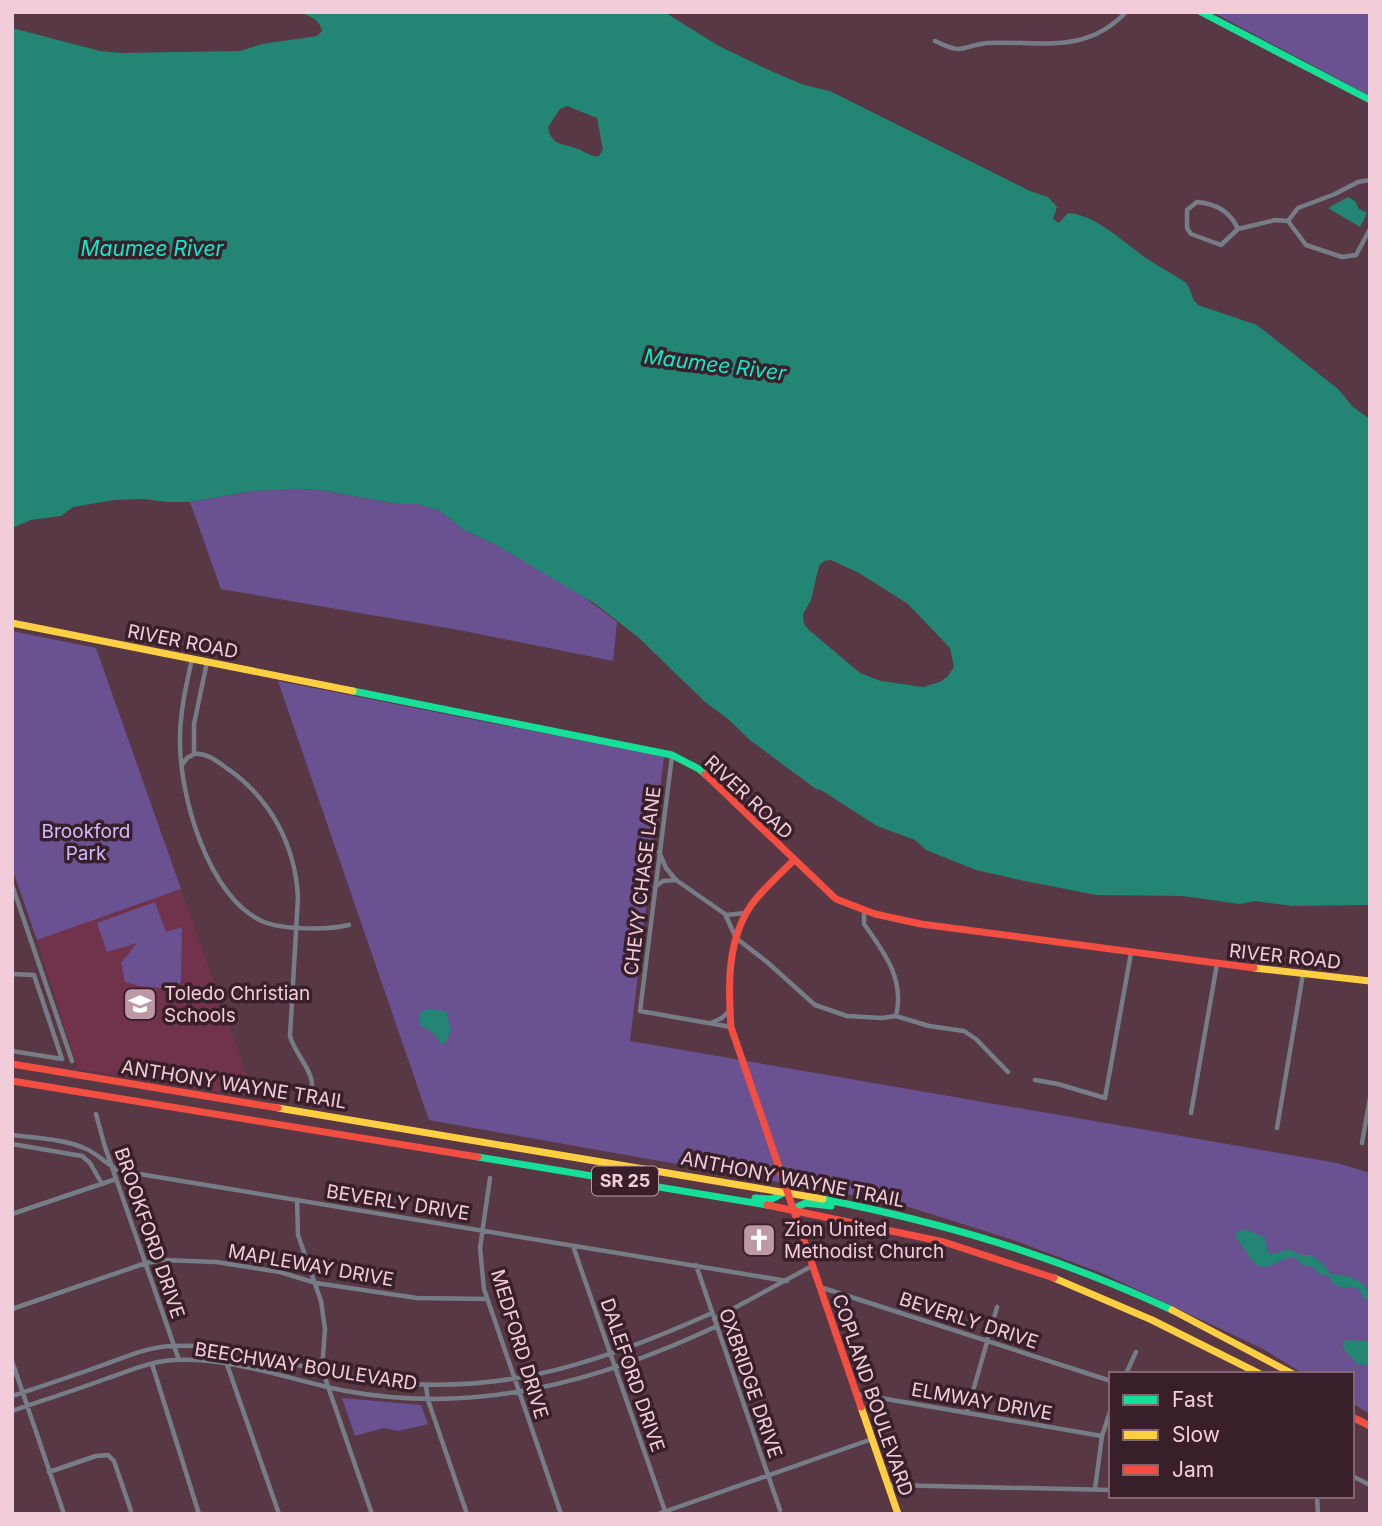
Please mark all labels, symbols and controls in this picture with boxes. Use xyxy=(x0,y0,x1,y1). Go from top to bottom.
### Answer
water label: Maumee River xyxy=(81,236,224,261)
water label: Maumee River xyxy=(643,343,789,386)
street label: RIVER ROAD xyxy=(126,619,240,663)
street label: RIVER ROAD xyxy=(700,751,798,844)
street label: CHEVY CHASE LANE xyxy=(619,785,666,977)
park label: Brookford Park xyxy=(42,820,130,865)
street label: RIVER ROAD xyxy=(1228,939,1342,974)
place label: Toledo Christian Schools xyxy=(164,982,310,1027)
school or university icon: Toledo Christian Schools xyxy=(121,985,159,1023)
street label: ANTHONY WAYNE TRAIL xyxy=(120,1055,348,1114)
street label: BROOKFORD DRIVE xyxy=(110,1145,190,1322)
street label: ANTHONY WAYNE TRAIL xyxy=(679,1146,907,1213)
road number: SR 25 xyxy=(592,1166,658,1196)
street label: BEVERLY DRIVE xyxy=(325,1180,471,1225)
place label: Zion United Methodist Church xyxy=(784,1218,944,1263)
church icon: Zion United Methodist Church xyxy=(740,1221,778,1259)
street label: MAPLEWAY DRIVE xyxy=(226,1240,396,1291)
street label: MEDFORD DRIVE xyxy=(486,1267,553,1422)
street label: BEVERLY DRIVE xyxy=(897,1287,1041,1354)
street label: COPLAND BOULEVARD xyxy=(827,1291,918,1499)
street label: DALEFORD DRIVE xyxy=(595,1295,670,1455)
street label: OXBRIDGE DRIVE xyxy=(714,1305,787,1461)
street label: BEECHWAY BOULEVARD xyxy=(193,1338,419,1395)
legend xyxy=(1109,1372,1354,1498)
street label: ELMWAY DRIVE xyxy=(910,1378,1054,1425)
text: Fast xyxy=(1172,1387,1214,1412)
text: Slow xyxy=(1172,1422,1220,1447)
text: Jam xyxy=(1172,1457,1214,1482)

